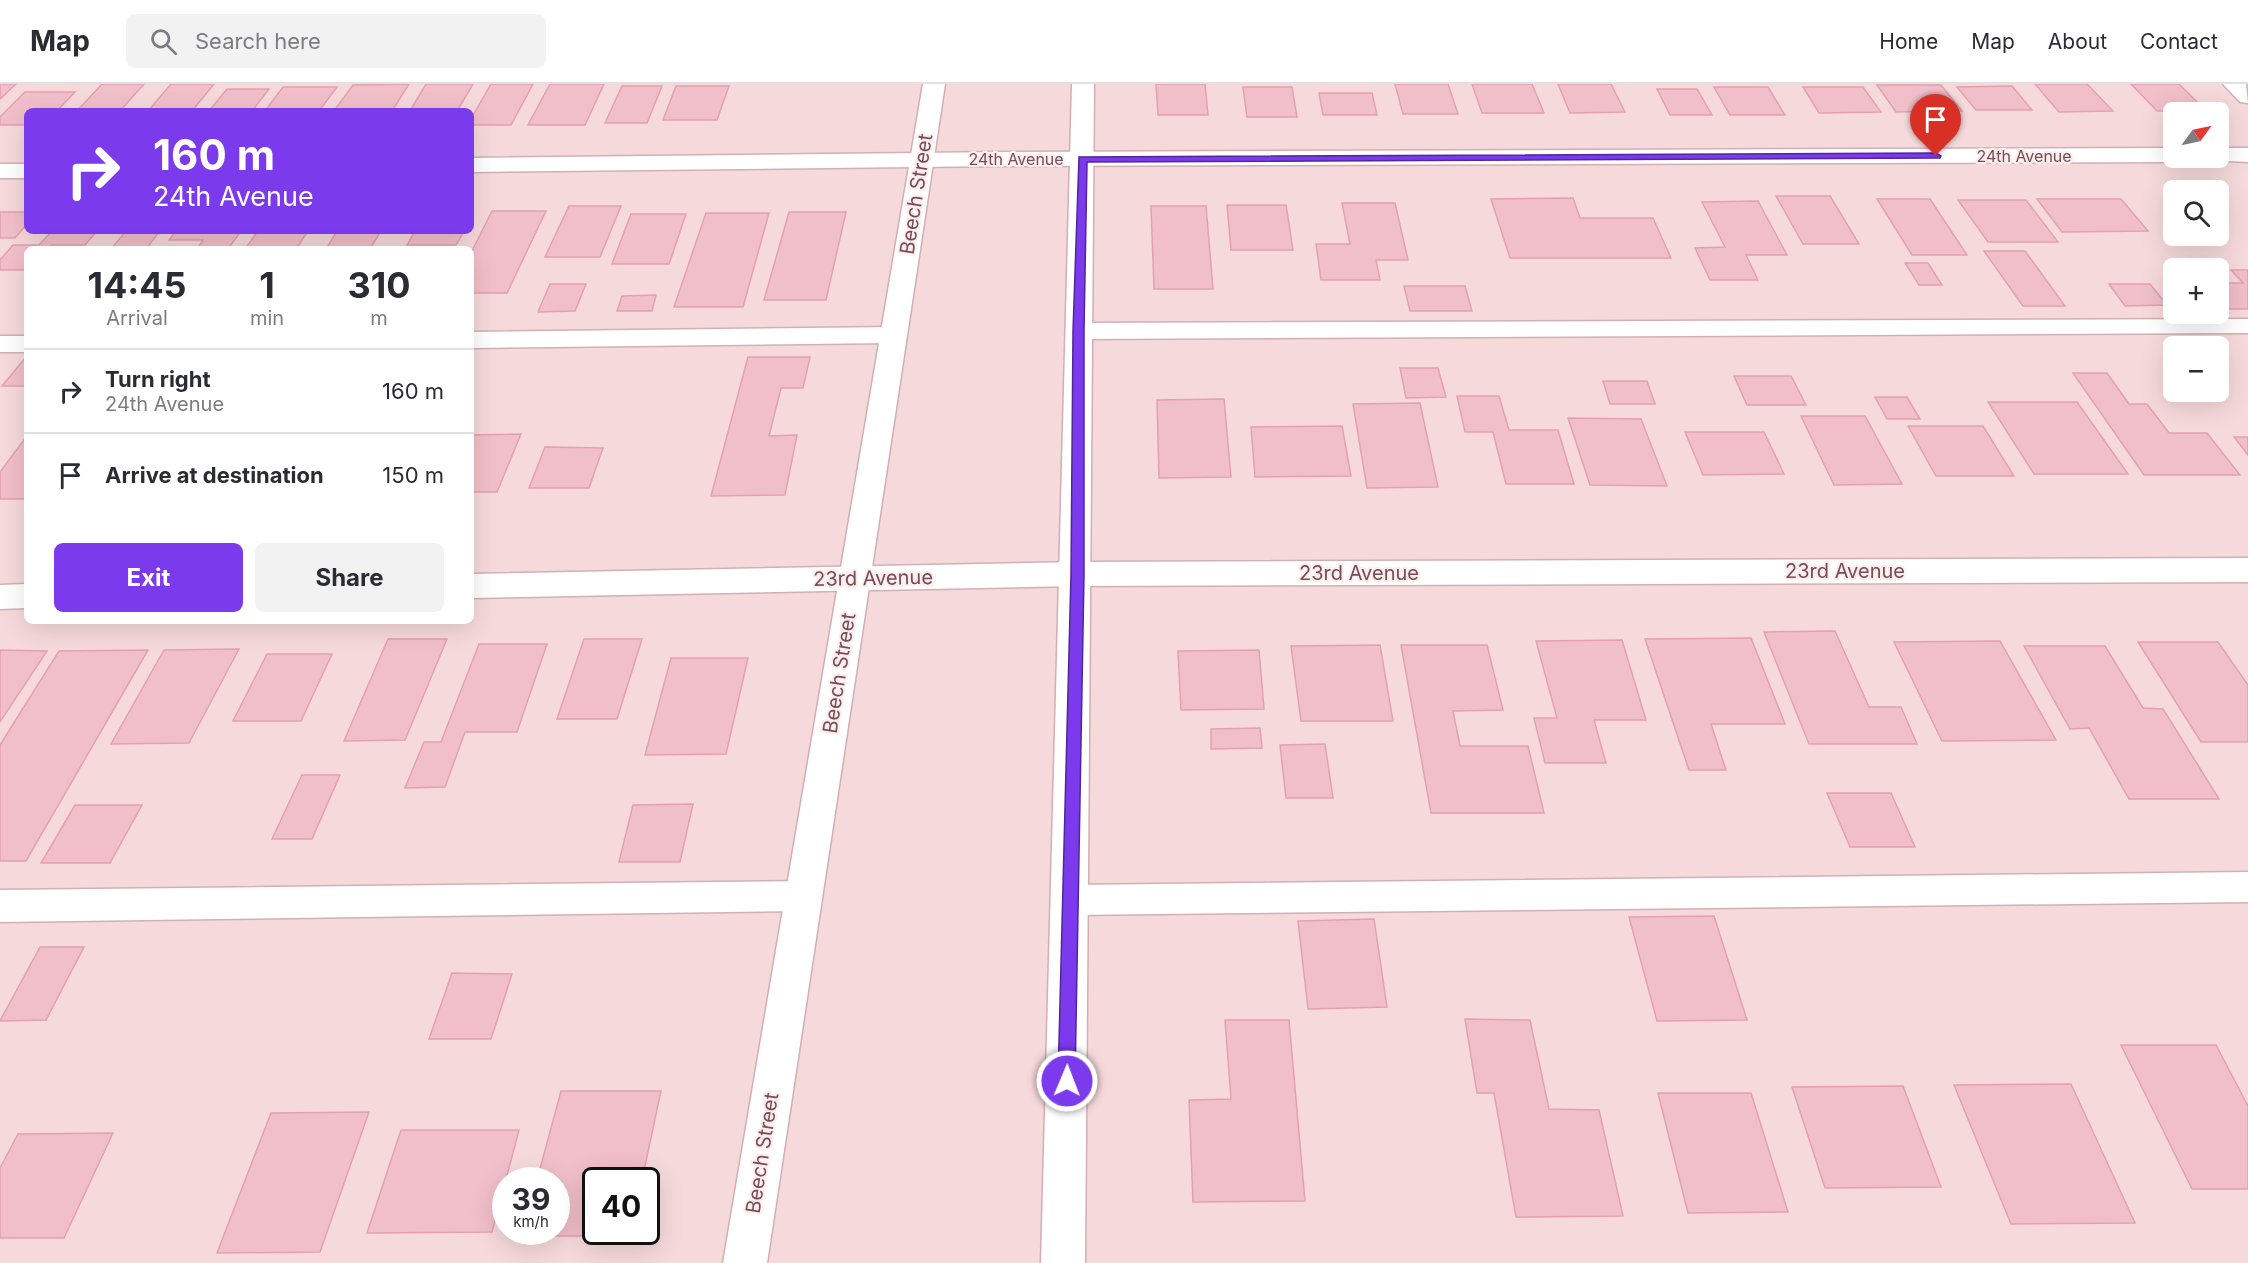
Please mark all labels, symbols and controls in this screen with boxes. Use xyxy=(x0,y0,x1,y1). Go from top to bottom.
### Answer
search box xyxy=(126,14,546,68)
text: Map xyxy=(30,24,90,58)
icon: search xyxy=(147,25,180,58)
text: Search here xyxy=(195,28,321,54)
text: Home xyxy=(1879,29,1938,54)
text: Map xyxy=(1971,29,2015,54)
text: About xyxy=(2048,29,2107,54)
text: Contact xyxy=(2140,29,2218,54)
pin xyxy=(1910,94,1961,156)
north arrow xyxy=(2163,102,2229,168)
map controls xyxy=(2163,102,2229,402)
icon: arrive xyxy=(1919,103,1952,136)
text: 160 m xyxy=(153,129,275,180)
icon: right xyxy=(54,132,132,210)
street label: Beech Street xyxy=(895,132,937,256)
street label: 24th Avenue xyxy=(1976,146,2072,166)
street label: 24th Avenue xyxy=(968,149,1064,169)
text: 24th Avenue xyxy=(153,180,314,213)
button: search xyxy=(2163,180,2229,246)
button: + xyxy=(2163,258,2229,324)
text: 14:45 xyxy=(87,263,187,307)
text: 1 xyxy=(259,263,275,307)
text: 310 xyxy=(348,263,411,307)
text: Arrival xyxy=(106,306,168,330)
text: min xyxy=(250,306,284,330)
text: m xyxy=(370,306,388,330)
button: − xyxy=(2163,336,2229,402)
text: Turn right xyxy=(105,366,211,392)
icon: right xyxy=(54,375,87,408)
text: 160 m xyxy=(382,378,444,404)
text: 24th Avenue xyxy=(105,392,224,416)
icon: arrive xyxy=(54,459,87,492)
text: Arrive at destination xyxy=(105,462,324,488)
text: 150 m xyxy=(382,462,444,488)
button: Exit xyxy=(54,543,243,612)
button: Share xyxy=(255,543,444,612)
street label: 23rd Avenue xyxy=(1785,559,1905,583)
street label: 23rd Avenue xyxy=(1299,561,1419,585)
street label: 23rd Avenue xyxy=(813,565,933,591)
street label: Beech Street xyxy=(818,611,860,735)
position arrow xyxy=(1035,1049,1099,1113)
street label: Beech Street xyxy=(741,1091,783,1215)
speed limit sign: 40 xyxy=(582,1167,660,1245)
text: 39 xyxy=(512,1181,550,1217)
text: km/h xyxy=(513,1212,549,1231)

